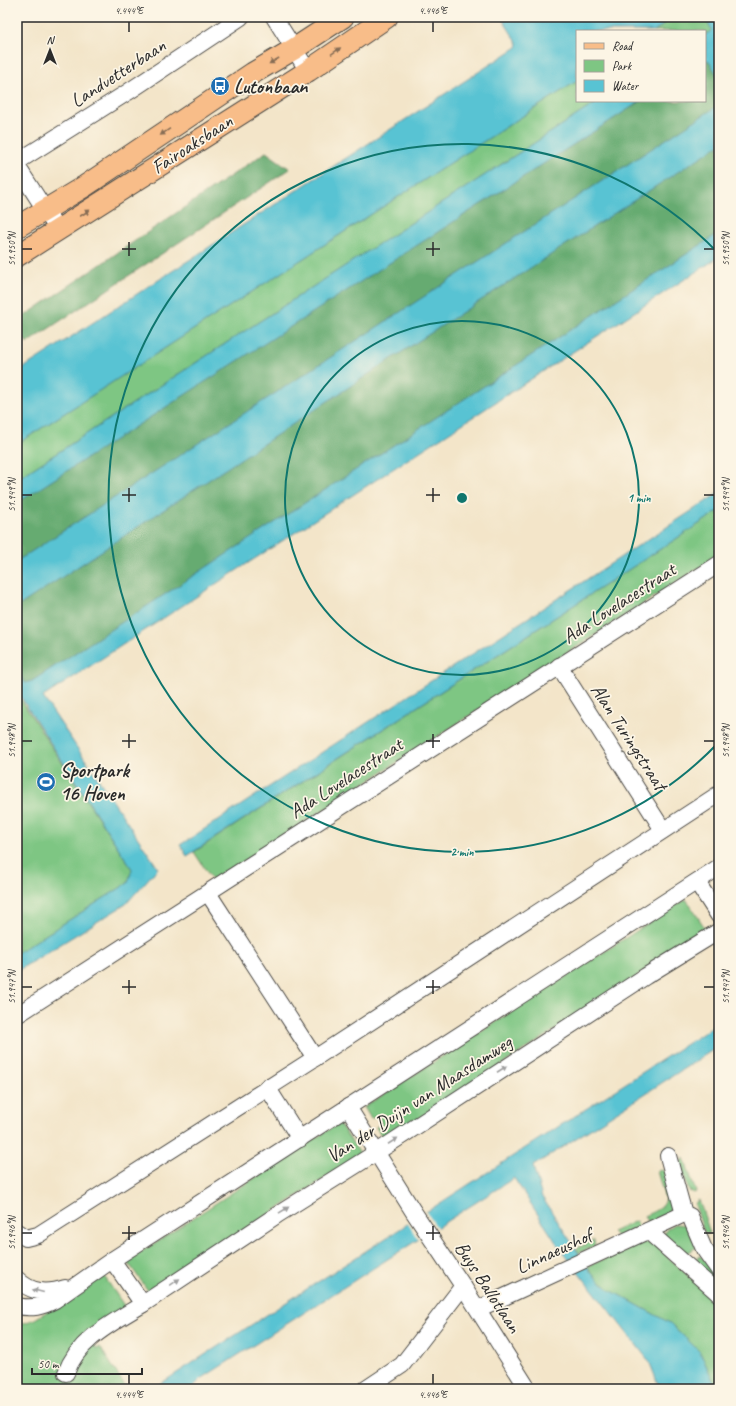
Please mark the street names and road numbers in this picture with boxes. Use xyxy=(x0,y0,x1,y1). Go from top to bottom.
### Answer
street label: Landvetterbaan xyxy=(66,32,171,113)
street label: Fairoaksbaan xyxy=(147,108,238,180)
street label: Ada Lovelacestraat xyxy=(558,556,682,649)
street label: Alan Turingstraat xyxy=(585,679,675,798)
street label: Ada Lovelacestraat xyxy=(285,731,409,824)
street label: Van der Duijn van Maasdamweg xyxy=(322,1029,518,1168)
street label: Linnaeushof xyxy=(512,1221,600,1280)
street label: Buys Ballotlaan xyxy=(449,1237,527,1338)

